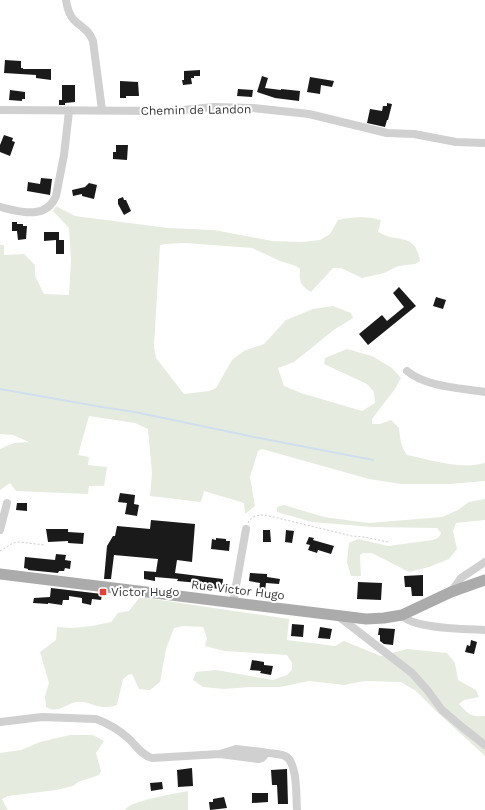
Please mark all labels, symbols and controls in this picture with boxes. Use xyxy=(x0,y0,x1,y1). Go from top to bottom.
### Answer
street label: Chemin de Landon xyxy=(140,102,252,118)
street label: Rue Victor Hugo xyxy=(190,577,286,603)
place label: Victor Hugo xyxy=(111,585,179,599)
marker: Victor Hugo xyxy=(98,587,108,597)

